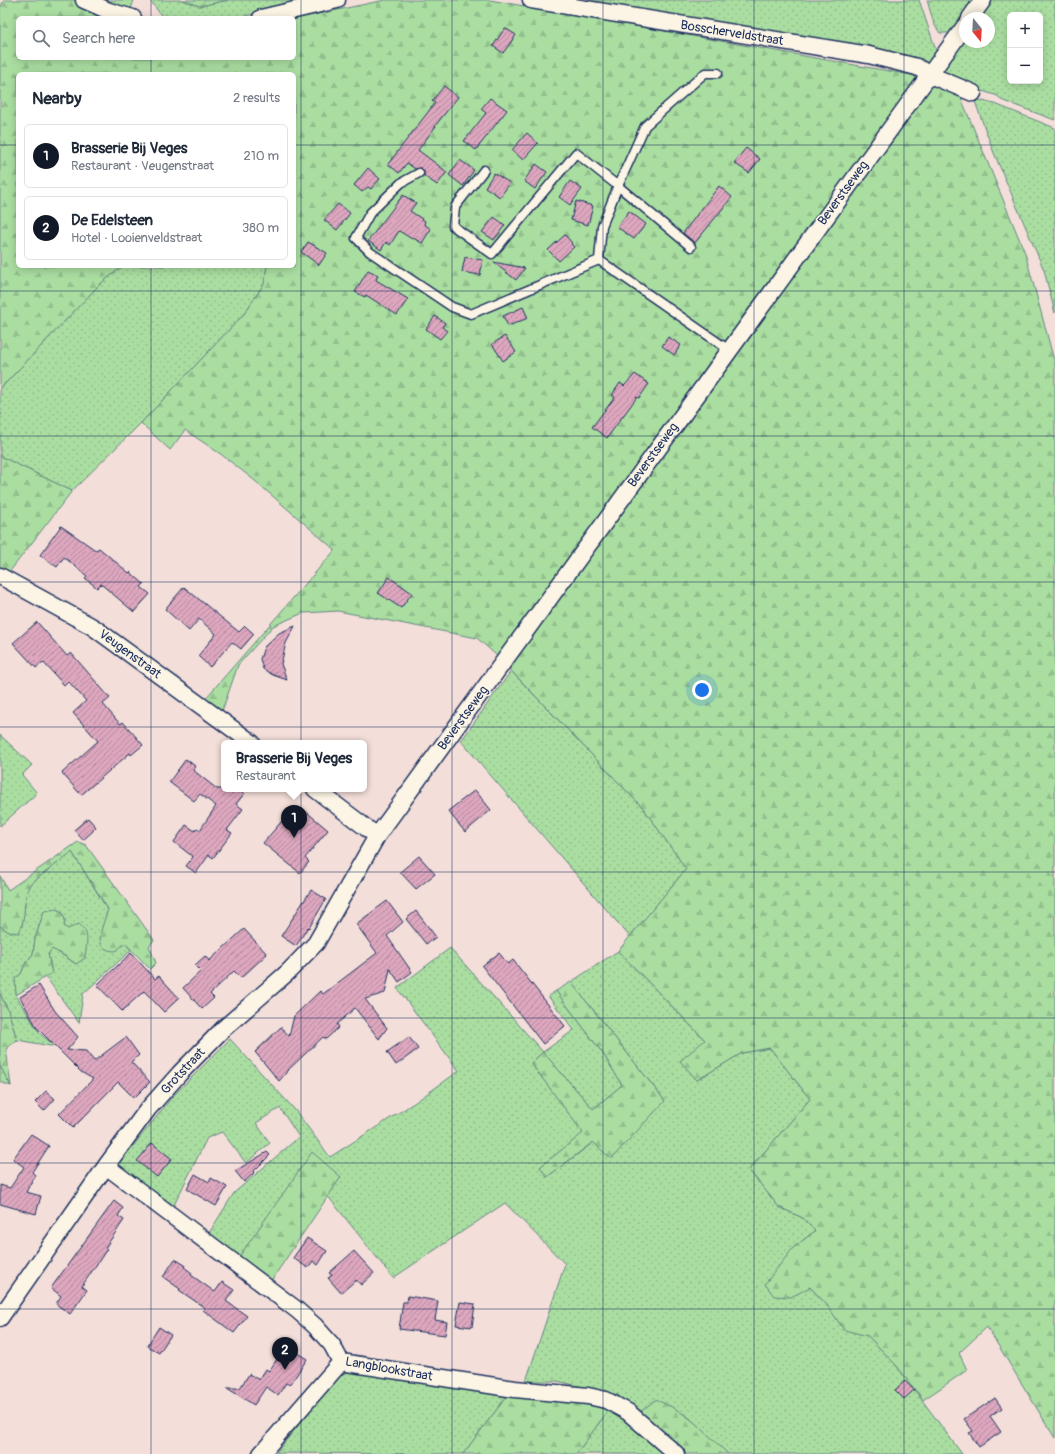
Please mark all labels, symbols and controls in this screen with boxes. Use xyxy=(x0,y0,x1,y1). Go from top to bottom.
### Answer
north arrow xyxy=(959,12,995,48)
map controls xyxy=(1007,12,1043,84)
button: + xyxy=(1007,12,1043,48)
search box xyxy=(16,16,296,60)
street label: Bosscherveldstraat xyxy=(679,17,785,49)
icon: search xyxy=(30,27,52,49)
text: Search here xyxy=(62,29,135,48)
button: − xyxy=(1007,48,1043,84)
text: Nearby xyxy=(32,88,81,109)
text: 2 results xyxy=(233,90,280,106)
text: Brasserie Bij Veges xyxy=(71,139,188,158)
text: 1 xyxy=(43,148,49,164)
text: 210 m xyxy=(243,148,279,164)
street label: Beverstseweg xyxy=(814,157,872,228)
text: Restaurant · Veugenstraat xyxy=(71,158,214,174)
text: De Edelsteen xyxy=(71,211,153,230)
text: 2 xyxy=(42,220,50,236)
text: 380 m xyxy=(242,220,279,236)
text: Hotel · Looienveldstraat xyxy=(71,230,202,246)
street label: Beverstseweg xyxy=(624,419,682,490)
street label: Veugenstraat xyxy=(96,626,165,682)
your location xyxy=(692,680,712,700)
street label: Beverstseweg xyxy=(434,682,492,753)
popup xyxy=(221,740,367,792)
text: Brasserie Bij Veges xyxy=(236,749,352,768)
text: Restaurant xyxy=(236,768,296,784)
pin: 1 xyxy=(281,805,307,838)
street label: Grotstraat xyxy=(157,1044,209,1098)
pin: 2 xyxy=(272,1337,298,1370)
street label: Langblookstraat xyxy=(344,1353,435,1385)

